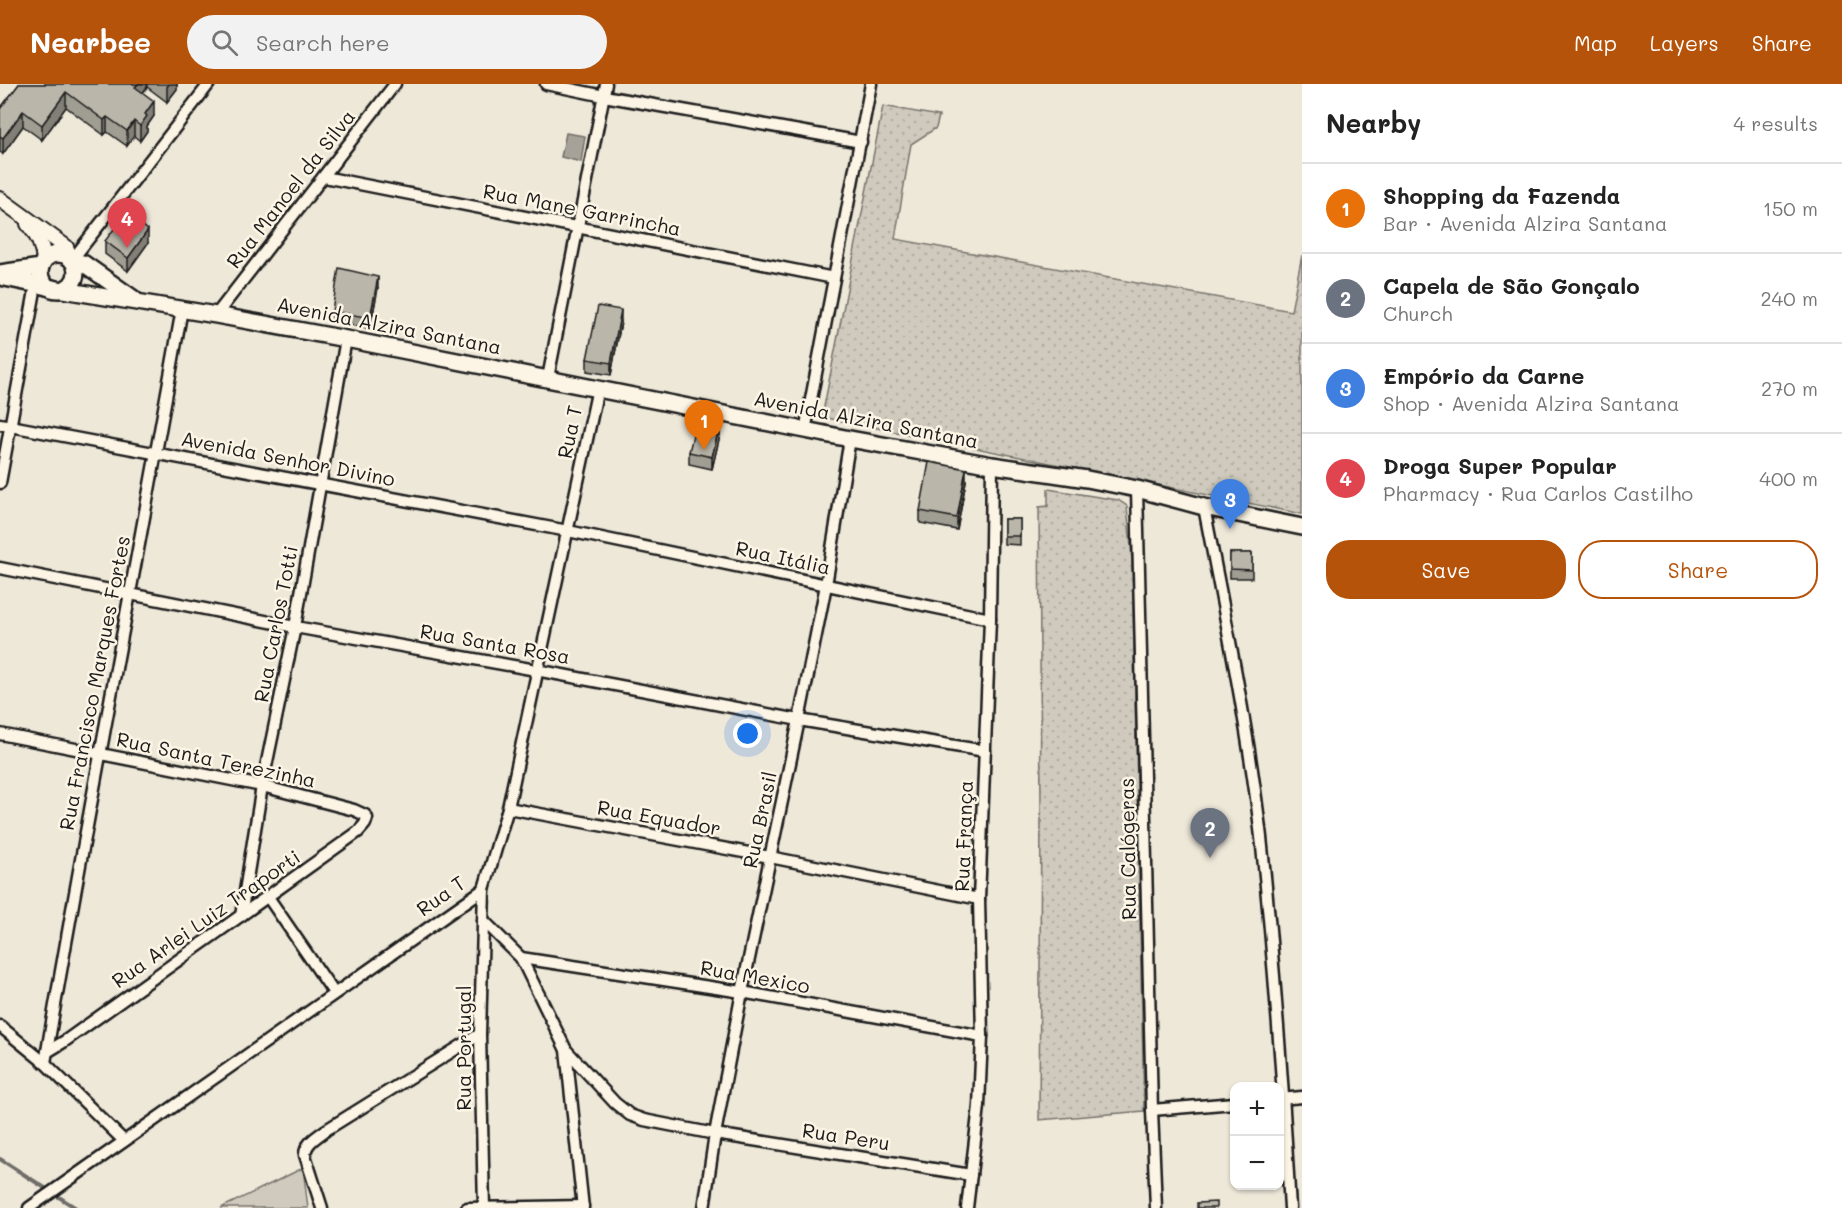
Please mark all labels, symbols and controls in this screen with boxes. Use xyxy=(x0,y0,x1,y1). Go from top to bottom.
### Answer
search box xyxy=(187,15,607,69)
text: Nearbee xyxy=(30,24,151,60)
icon: search xyxy=(208,26,241,59)
text: Search here xyxy=(256,28,390,57)
text: Map xyxy=(1574,29,1617,56)
text: Layers xyxy=(1650,29,1719,56)
text: Share xyxy=(1752,29,1812,56)
street label: Rua Manoel da Silva xyxy=(220,104,360,273)
text: Nearby xyxy=(1326,106,1421,140)
text: 4 results xyxy=(1733,110,1818,136)
street label: Rua Mane Garrincha xyxy=(481,177,683,241)
text: Shopping da Fazenda xyxy=(1383,181,1620,210)
text: 1 xyxy=(1341,195,1350,221)
text: 150 m xyxy=(1763,195,1818,221)
pin: 4 xyxy=(108,198,146,248)
text: Bar · Avenida Alzira Santana xyxy=(1383,210,1668,236)
text: Capela de São Gonçalo xyxy=(1383,271,1640,300)
text: 2 xyxy=(1340,285,1351,311)
text: 240 m xyxy=(1760,285,1818,311)
street label: Avenida Alzira Santana xyxy=(275,290,504,360)
text: Church xyxy=(1383,300,1453,326)
text: Empório da Carne xyxy=(1383,361,1584,390)
text: 3 xyxy=(1340,375,1352,401)
text: 270 m xyxy=(1761,375,1818,401)
street label: Avenida Alzira Santana xyxy=(752,384,981,454)
text: Shop · Avenida Alzira Santana xyxy=(1383,390,1679,416)
pin: 1 xyxy=(684,400,724,450)
street label: Rua T xyxy=(551,403,587,461)
street label: Avenida Senhor Divino xyxy=(179,425,397,492)
text: Droga Super Popular xyxy=(1383,451,1617,480)
text: 4 xyxy=(1339,465,1352,491)
text: 400 m xyxy=(1759,465,1818,491)
pin: 3 xyxy=(1210,480,1250,529)
text: Pharmacy · Rua Carlos Castilho xyxy=(1383,480,1693,506)
street label: Rua Francisco Marques Fortes xyxy=(53,533,135,832)
street label: Rua Itália xyxy=(733,534,833,580)
button: Save xyxy=(1326,540,1566,599)
button: Share xyxy=(1578,540,1818,599)
street label: Rua Carlos Totti xyxy=(247,543,303,704)
street label: Rua Santa Rosa xyxy=(418,617,572,669)
your location xyxy=(733,719,762,748)
street label: Rua Santa Terezinha xyxy=(114,725,318,793)
street label: Rua Brasil xyxy=(736,769,782,871)
street label: Rua Calógeras xyxy=(1113,778,1141,920)
street label: Rua França xyxy=(948,780,978,892)
street label: Rua Equador xyxy=(595,793,723,841)
pin: 2 xyxy=(1190,808,1230,858)
street label: Rua Arlei Luiz Traporti xyxy=(106,843,305,993)
street label: Rua T xyxy=(411,869,470,921)
street label: Rua Mexico xyxy=(698,954,812,998)
street label: Rua Portugal xyxy=(450,985,476,1111)
map controls xyxy=(1230,1082,1284,1190)
button: + xyxy=(1230,1082,1284,1136)
street label: Rua Peru xyxy=(801,1116,892,1156)
button: − xyxy=(1230,1136,1284,1190)

